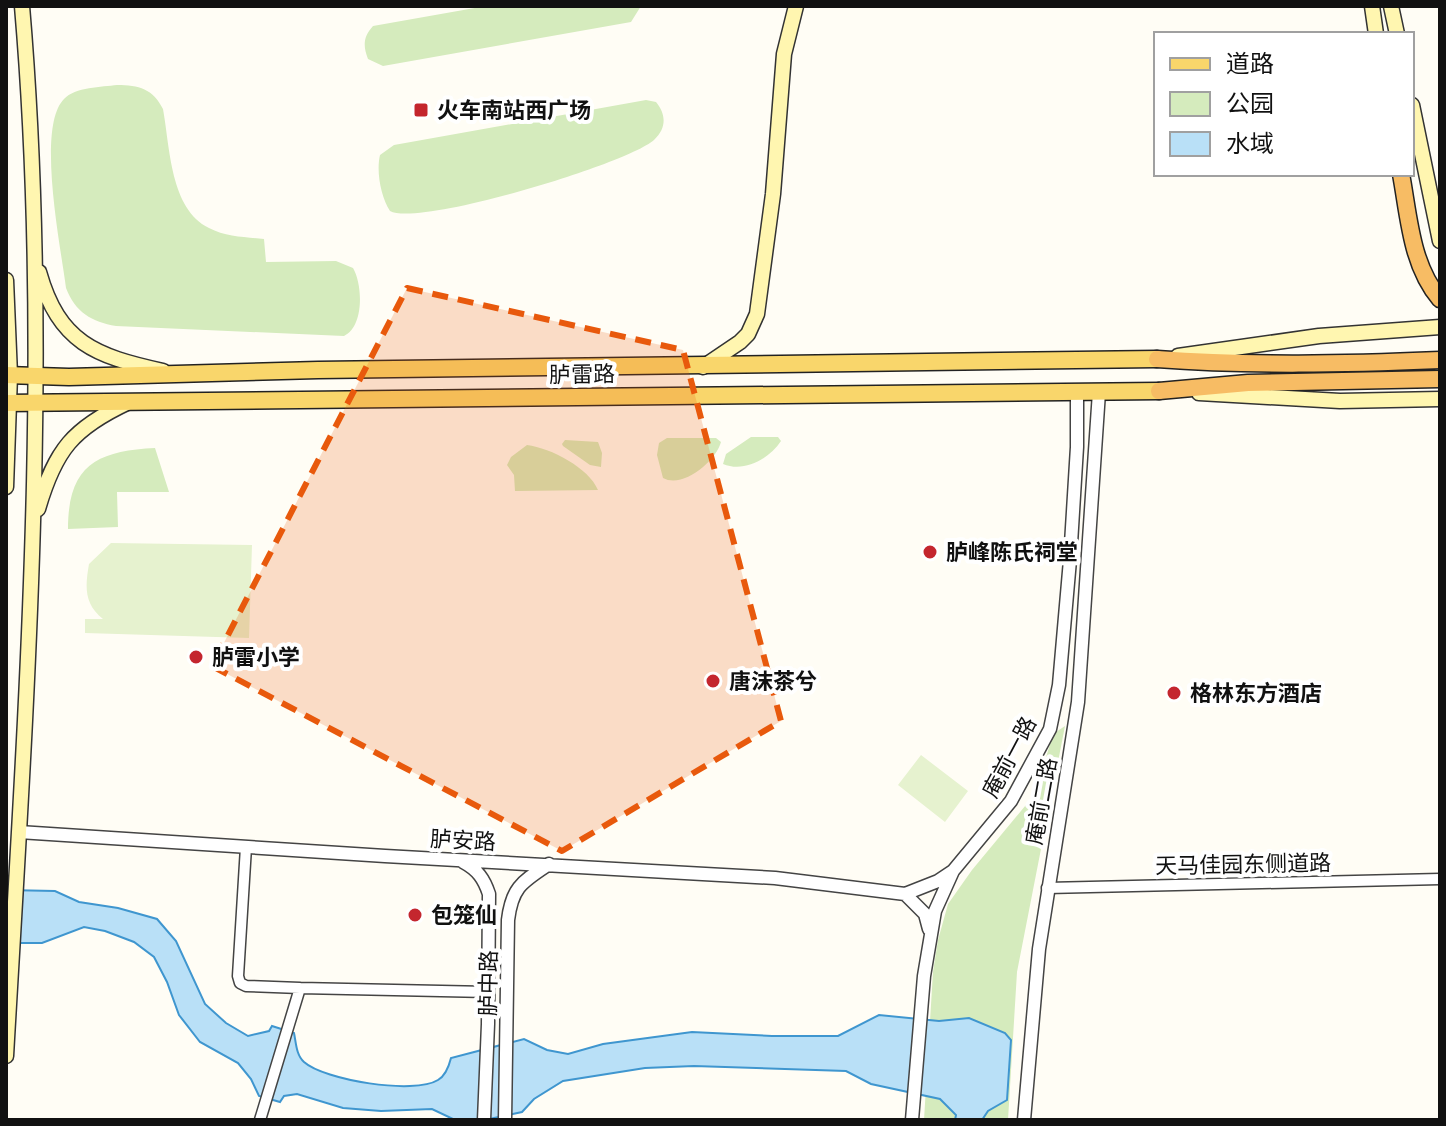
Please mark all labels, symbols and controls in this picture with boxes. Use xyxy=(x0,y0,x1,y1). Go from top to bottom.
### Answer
legend xyxy=(1154,32,1414,176)
text: 道路 xyxy=(1226,51,1274,77)
text: 公园 xyxy=(1226,91,1274,117)
place label: 火车南站西广场 xyxy=(437,98,591,123)
marker: 火车南站西广场 xyxy=(412,101,430,119)
text: 水域 xyxy=(1226,131,1274,157)
street label: 胪雷路 xyxy=(549,361,615,388)
place label: 胪峰陈氏祠堂 xyxy=(946,540,1078,565)
marker: 胪峰陈氏祠堂 xyxy=(921,543,939,561)
place label: 胪雷小学 xyxy=(212,645,300,670)
marker: 胪雷小学 xyxy=(187,648,205,666)
place label: 唐沫茶兮 xyxy=(729,669,817,694)
marker: 唐沫茶兮 xyxy=(704,672,722,690)
place label: 格林东方酒店 xyxy=(1190,681,1322,706)
marker: 格林东方酒店 xyxy=(1165,684,1183,702)
street label: 庵前一路 xyxy=(978,713,1041,802)
street label: 庵前二路 xyxy=(1022,756,1061,847)
street label: 胪安路 xyxy=(429,826,497,855)
street label: 天马佳园东侧道路 xyxy=(1155,850,1331,879)
place label: 包笼仙 xyxy=(431,903,497,928)
marker: 包笼仙 xyxy=(406,906,424,924)
street label: 胪中路 xyxy=(475,950,502,1016)

